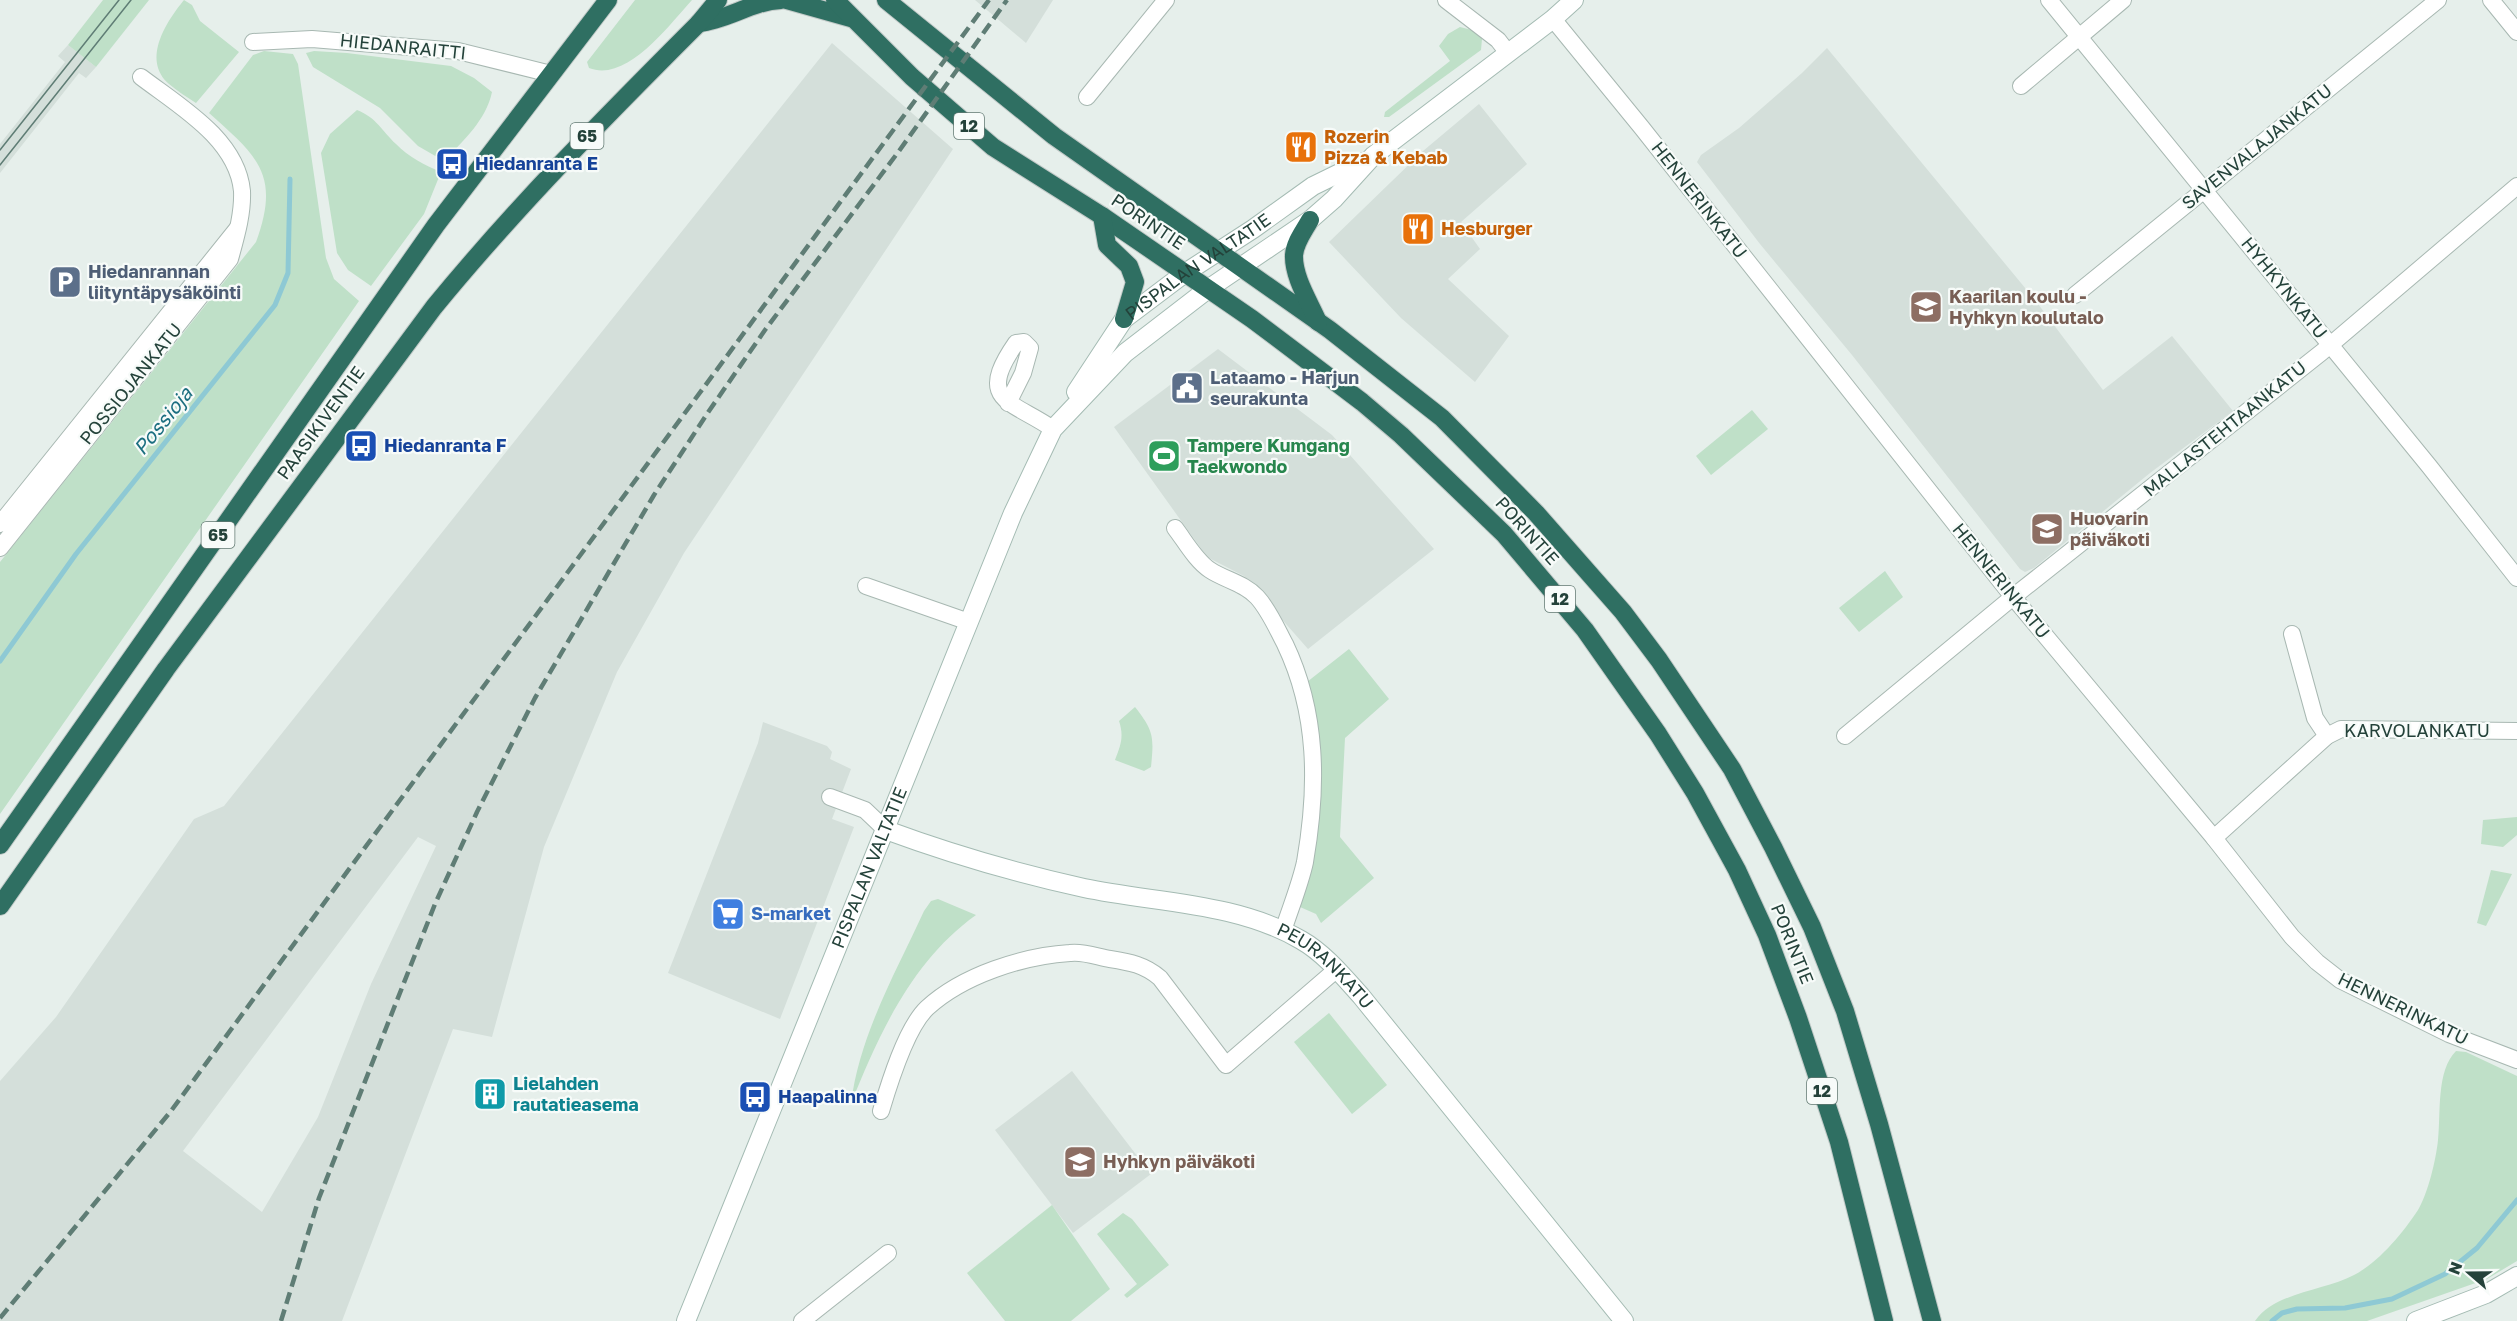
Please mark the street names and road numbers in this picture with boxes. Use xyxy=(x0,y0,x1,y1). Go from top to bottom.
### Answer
street label: HIEDANRAITTI xyxy=(339,28,467,64)
street label: SAVENVALAJANKATU xyxy=(2177,79,2336,214)
road number: 12 xyxy=(954,113,984,139)
road number: 65 xyxy=(570,123,604,149)
street label: HENNERINKATU xyxy=(1647,137,1752,262)
street label: PORINTIE xyxy=(1107,188,1190,254)
street label: PISPALAN VALTATIE xyxy=(1120,208,1274,324)
street label: HYHKYNKATU xyxy=(2237,232,2332,343)
street label: POSSIOJANKATU xyxy=(74,318,186,449)
street label: MALLASTEHTAANKATU xyxy=(2138,356,2310,501)
street label: PAASIKIVENTIE xyxy=(272,362,369,483)
street label: PORINTIE xyxy=(1491,492,1564,569)
street label: HENNERINKATU xyxy=(1948,518,2055,643)
road number: 65 xyxy=(202,522,234,548)
road number: 12 xyxy=(1545,586,1575,612)
street label: KARVOLANKATU xyxy=(2344,719,2490,741)
street label: PISPALAN VALTATIE xyxy=(826,784,911,951)
street label: PORINTIE xyxy=(1767,900,1819,987)
street label: PEURANKATU xyxy=(1274,917,1379,1013)
street label: HENNERINKATU xyxy=(2335,967,2472,1049)
road number: 12 xyxy=(1807,1078,1837,1104)

